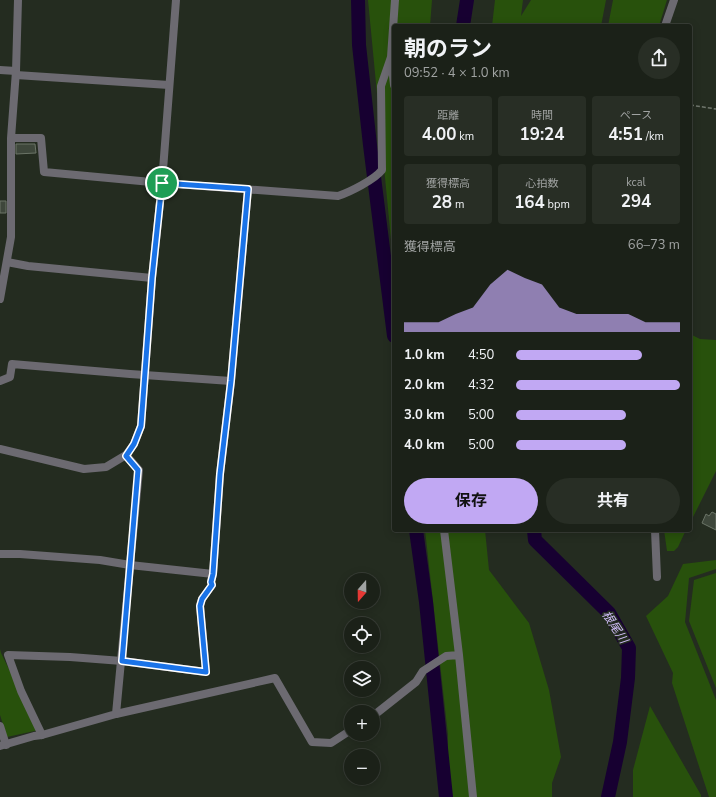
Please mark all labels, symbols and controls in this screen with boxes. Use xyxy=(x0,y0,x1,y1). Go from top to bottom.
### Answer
text: 朝のラン xyxy=(404,34,492,64)
button: share xyxy=(638,37,680,79)
text: 09:52 · 4 × 1.0 km xyxy=(404,64,510,82)
text: 距離 xyxy=(437,108,459,123)
text: 時間 xyxy=(531,108,553,123)
text: ペース xyxy=(620,108,652,123)
text: 4.00 xyxy=(422,123,457,146)
text: 19:24 xyxy=(519,123,565,146)
text: 4:51 xyxy=(608,123,643,146)
text: km xyxy=(457,129,474,144)
text: /km xyxy=(643,129,664,144)
pin xyxy=(145,166,179,200)
icon: arrive xyxy=(151,172,173,194)
text: kcal xyxy=(626,175,646,190)
text: 獲得標高 xyxy=(426,176,470,191)
text: 心拍数 xyxy=(526,176,559,191)
text: 294 xyxy=(621,190,651,213)
text: 28 xyxy=(432,191,452,214)
text: 164 xyxy=(514,191,545,214)
text: m xyxy=(452,197,464,212)
text: bpm xyxy=(545,197,570,212)
text: 66–73 m xyxy=(628,236,680,254)
text: 獲得標高 xyxy=(404,238,456,256)
text: 1.0 km xyxy=(404,346,445,364)
text: 4:50 xyxy=(468,346,494,364)
text: 2.0 km xyxy=(404,376,445,394)
text: 4:32 xyxy=(468,376,494,394)
text: 3.0 km xyxy=(404,406,445,424)
text: 5:00 xyxy=(468,406,494,424)
text: 4.0 km xyxy=(404,436,445,454)
text: 5:00 xyxy=(468,436,494,454)
button: 保存 xyxy=(404,478,538,524)
button: 共有 xyxy=(546,478,680,524)
north arrow xyxy=(344,573,380,609)
map controls xyxy=(344,573,380,785)
water label: 根尾川 xyxy=(598,608,633,648)
button: locate xyxy=(344,617,380,653)
button: layers xyxy=(344,661,380,697)
button: + xyxy=(344,705,380,741)
button: − xyxy=(344,749,380,785)

